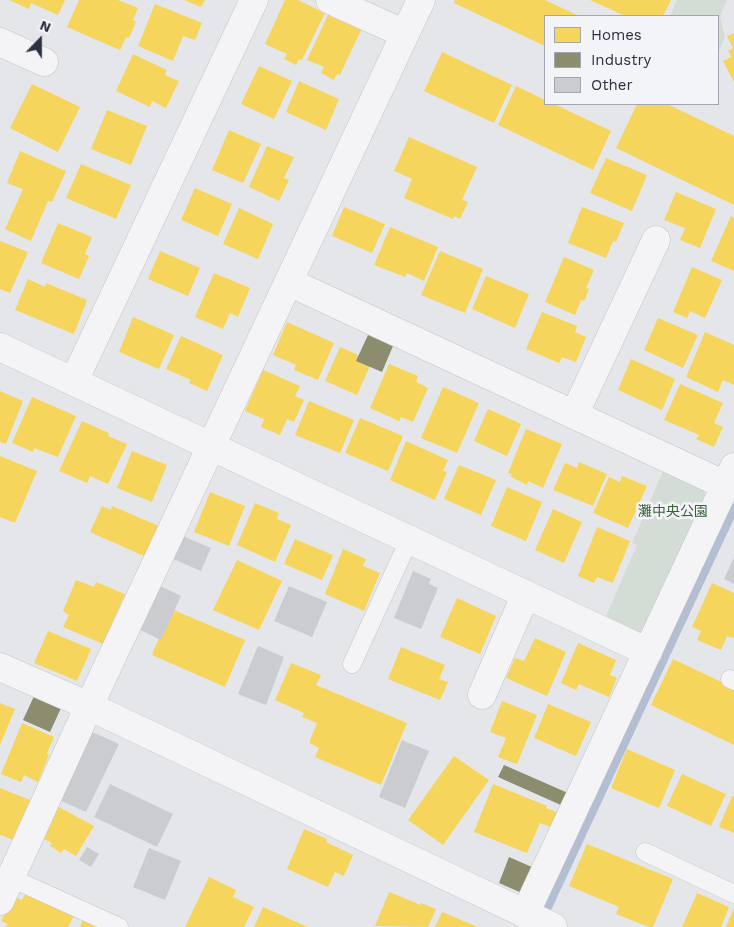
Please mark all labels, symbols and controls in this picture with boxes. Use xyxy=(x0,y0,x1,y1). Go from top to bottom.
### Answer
north arrow xyxy=(15,15,65,65)
legend xyxy=(544,15,719,105)
text: N xyxy=(38,17,53,35)
text: Homes xyxy=(591,26,642,44)
text: Industry xyxy=(591,51,651,69)
text: Other xyxy=(591,76,633,94)
park label: 灘中央公園 xyxy=(638,504,708,520)

